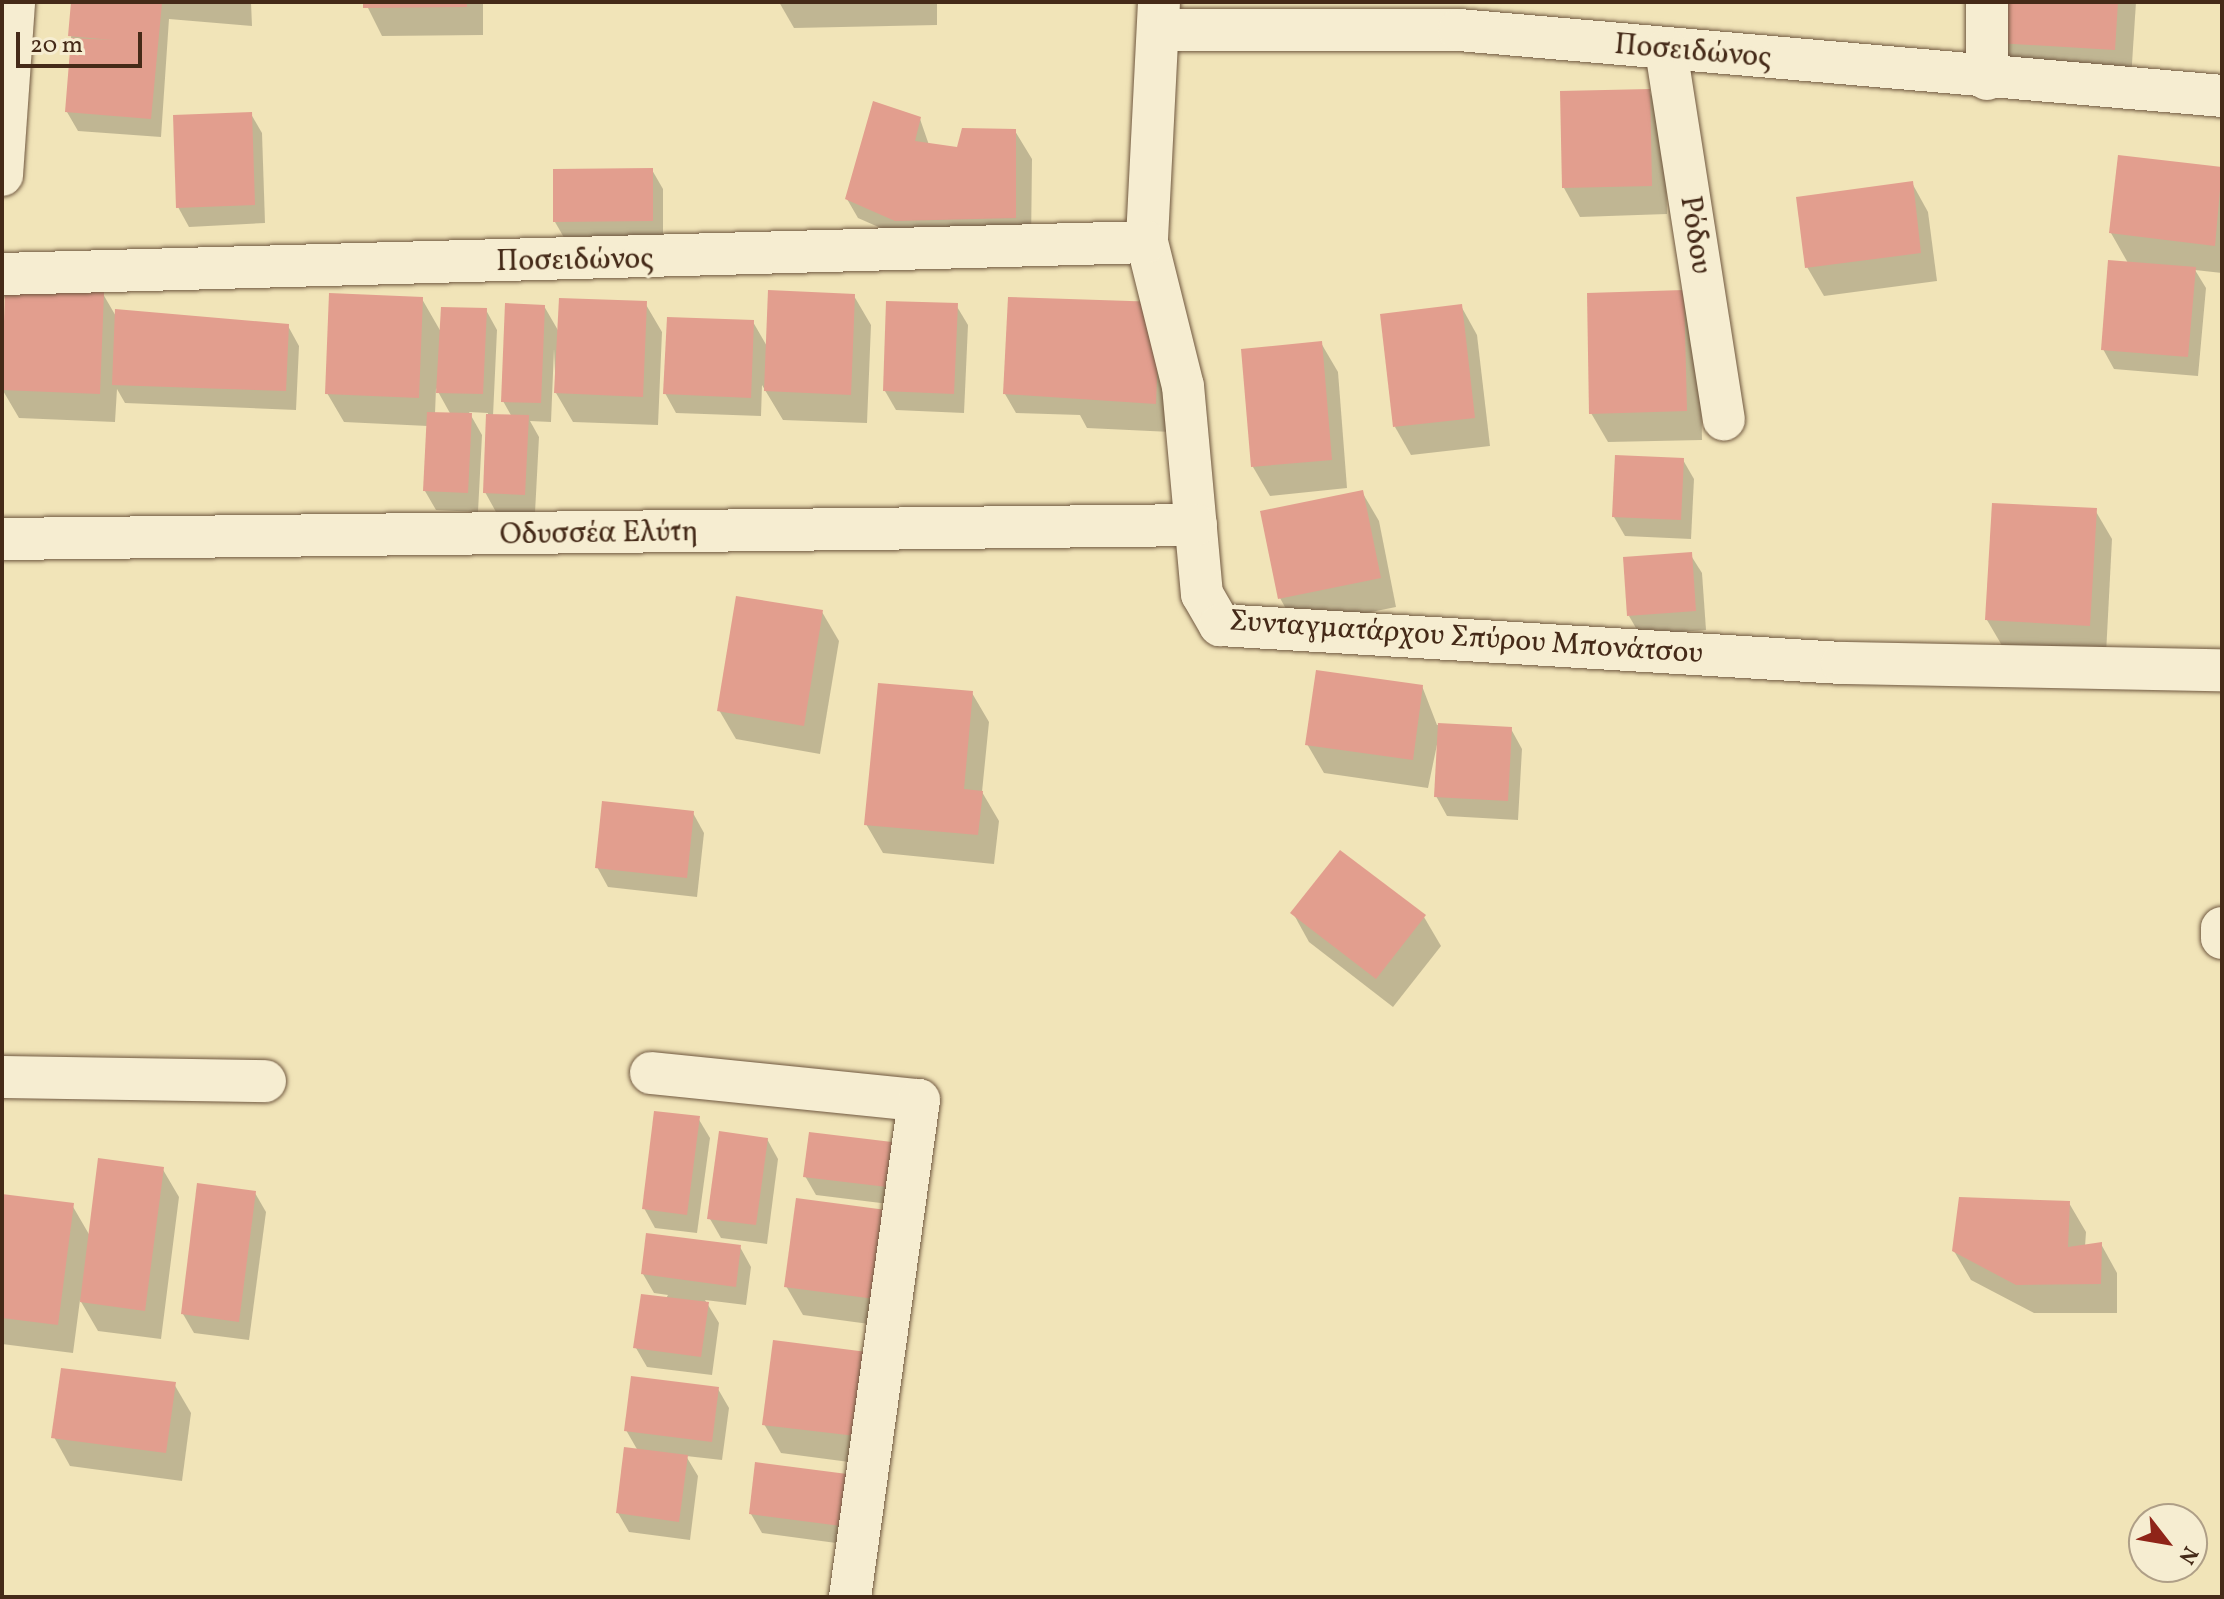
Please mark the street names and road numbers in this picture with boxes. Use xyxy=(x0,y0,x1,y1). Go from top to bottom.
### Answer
street label: Ποσειδώνος xyxy=(1613,27,1773,77)
street label: Ρόδου xyxy=(1671,193,1719,277)
street label: Ποσειδώνος xyxy=(496,242,654,280)
street label: Οδυσσέα Ελύτη xyxy=(499,514,699,554)
street label: Συνταγματάρχου Σπύρου Μπονάτσου xyxy=(1228,603,1704,673)

